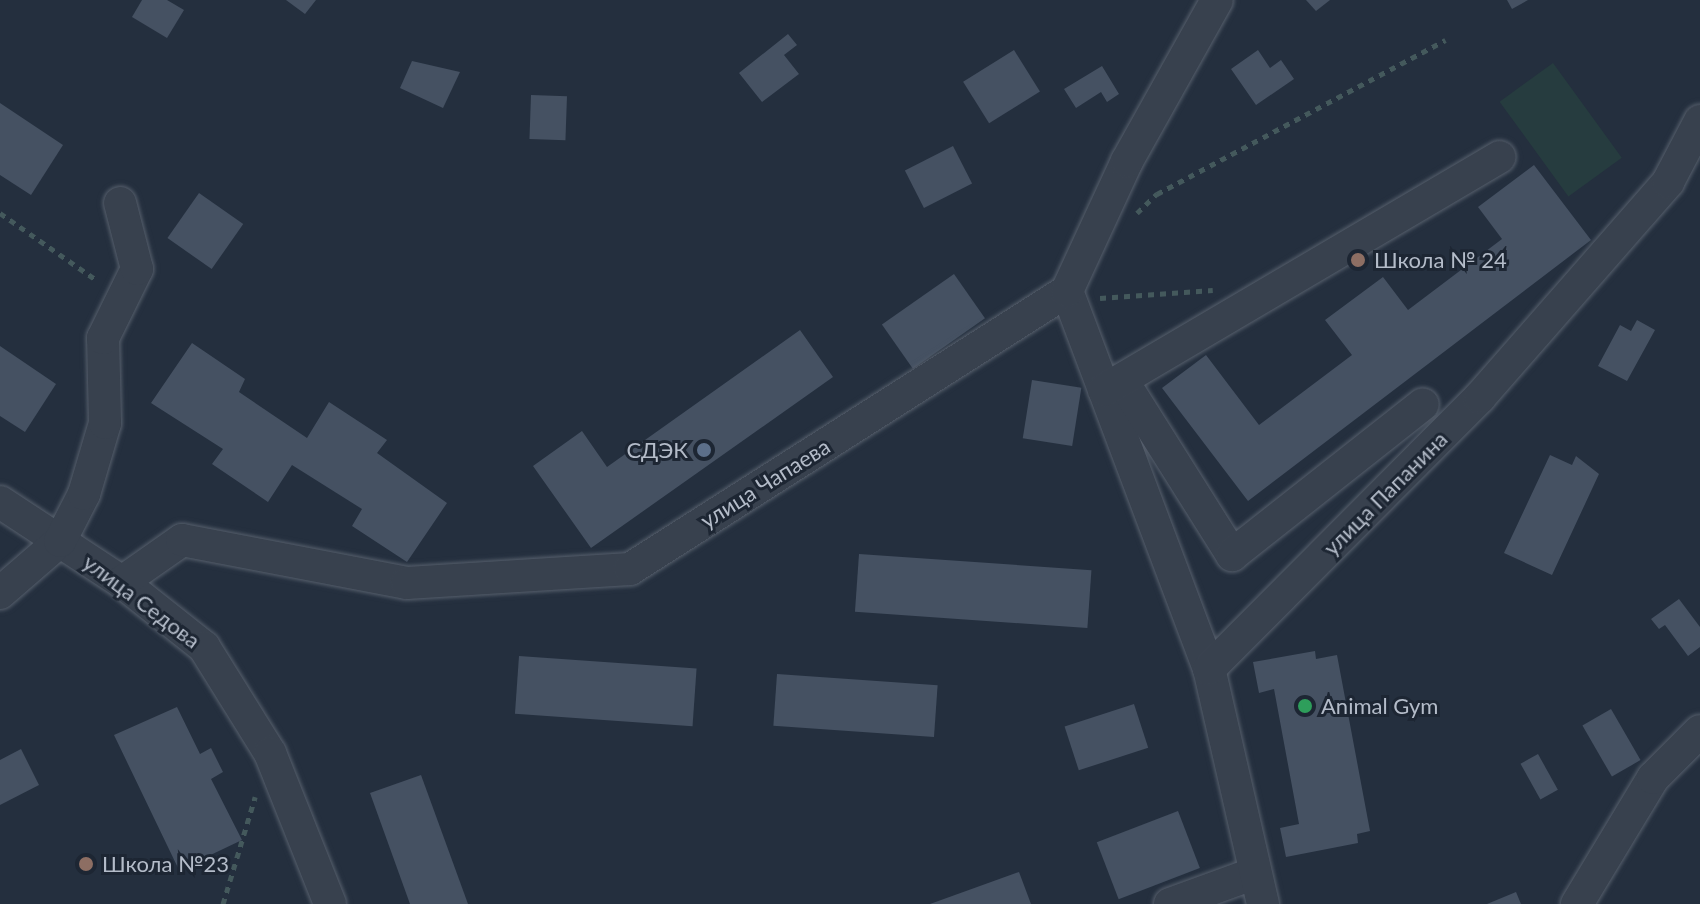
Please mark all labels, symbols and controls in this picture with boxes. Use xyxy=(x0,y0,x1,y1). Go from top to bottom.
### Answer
place label: Школа № 24 xyxy=(1374,247,1507,273)
marker: Школа № 24 xyxy=(1349,251,1367,269)
street label: улица Папанина xyxy=(1318,426,1452,560)
street label: улица Чапаева xyxy=(695,433,835,533)
place label: СДЭК xyxy=(626,437,688,463)
marker: СДЭК xyxy=(695,441,713,459)
street label: улица Седова xyxy=(78,548,206,654)
place label: Animal Gym xyxy=(1321,693,1438,719)
marker: Animal Gym xyxy=(1296,697,1314,715)
place label: Школа №23 xyxy=(102,851,229,877)
marker: Школа №23 xyxy=(77,855,95,873)

